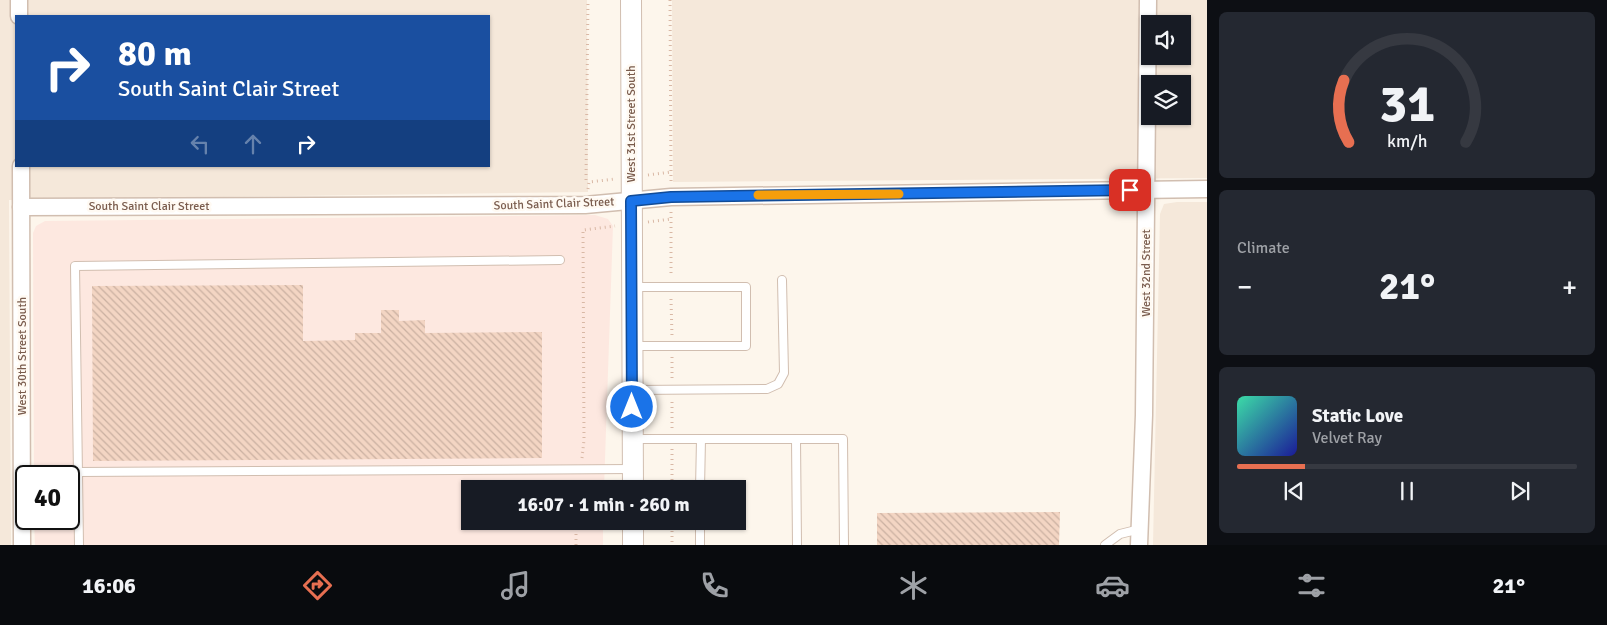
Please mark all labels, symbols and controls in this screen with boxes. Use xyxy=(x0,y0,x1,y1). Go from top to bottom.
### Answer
map controls xyxy=(1141,15,1191,125)
button: sound xyxy=(1141,15,1191,65)
text: 80 m xyxy=(118,32,192,75)
icon: right xyxy=(35,35,100,100)
street label: West 31st Street South xyxy=(624,66,639,183)
text: 31 xyxy=(1379,72,1435,136)
text: South Saint Clair Street xyxy=(118,75,339,102)
button: layers xyxy=(1141,75,1191,125)
icon: left xyxy=(186,130,214,158)
icon: ahead xyxy=(239,130,267,158)
icon: right xyxy=(292,130,320,158)
text: km/h xyxy=(1387,130,1427,152)
pin xyxy=(1109,169,1151,211)
icon: arrive xyxy=(1116,176,1144,204)
street label: South Saint Clair Street xyxy=(493,194,615,214)
street label: South Saint Clair Street xyxy=(89,199,209,214)
street label: West 32nd Street xyxy=(1139,229,1154,317)
text: Climate xyxy=(1237,238,1290,258)
text: 21° xyxy=(1379,263,1435,310)
text: − xyxy=(1237,270,1252,304)
text: + xyxy=(1562,270,1577,304)
street label: West 30th Street South xyxy=(15,297,30,415)
position arrow xyxy=(605,380,657,432)
text: Static Love xyxy=(1312,404,1403,428)
text: Velvet Ray xyxy=(1312,428,1382,448)
speed limit sign: 40 xyxy=(15,465,80,530)
icon: previous xyxy=(1280,477,1308,505)
icon: pause xyxy=(1393,477,1421,505)
icon: next xyxy=(1506,477,1534,505)
text: 16:07 · 1 min · 260 m xyxy=(517,493,690,517)
icon: directions xyxy=(300,568,335,603)
icon: music xyxy=(498,568,533,603)
icon: phone xyxy=(697,568,732,603)
icon: climate xyxy=(896,568,931,603)
icon: car xyxy=(1095,568,1130,603)
icon: filters xyxy=(1294,568,1329,603)
text: 16:06 xyxy=(82,572,136,599)
text: 21° xyxy=(1492,572,1525,599)

